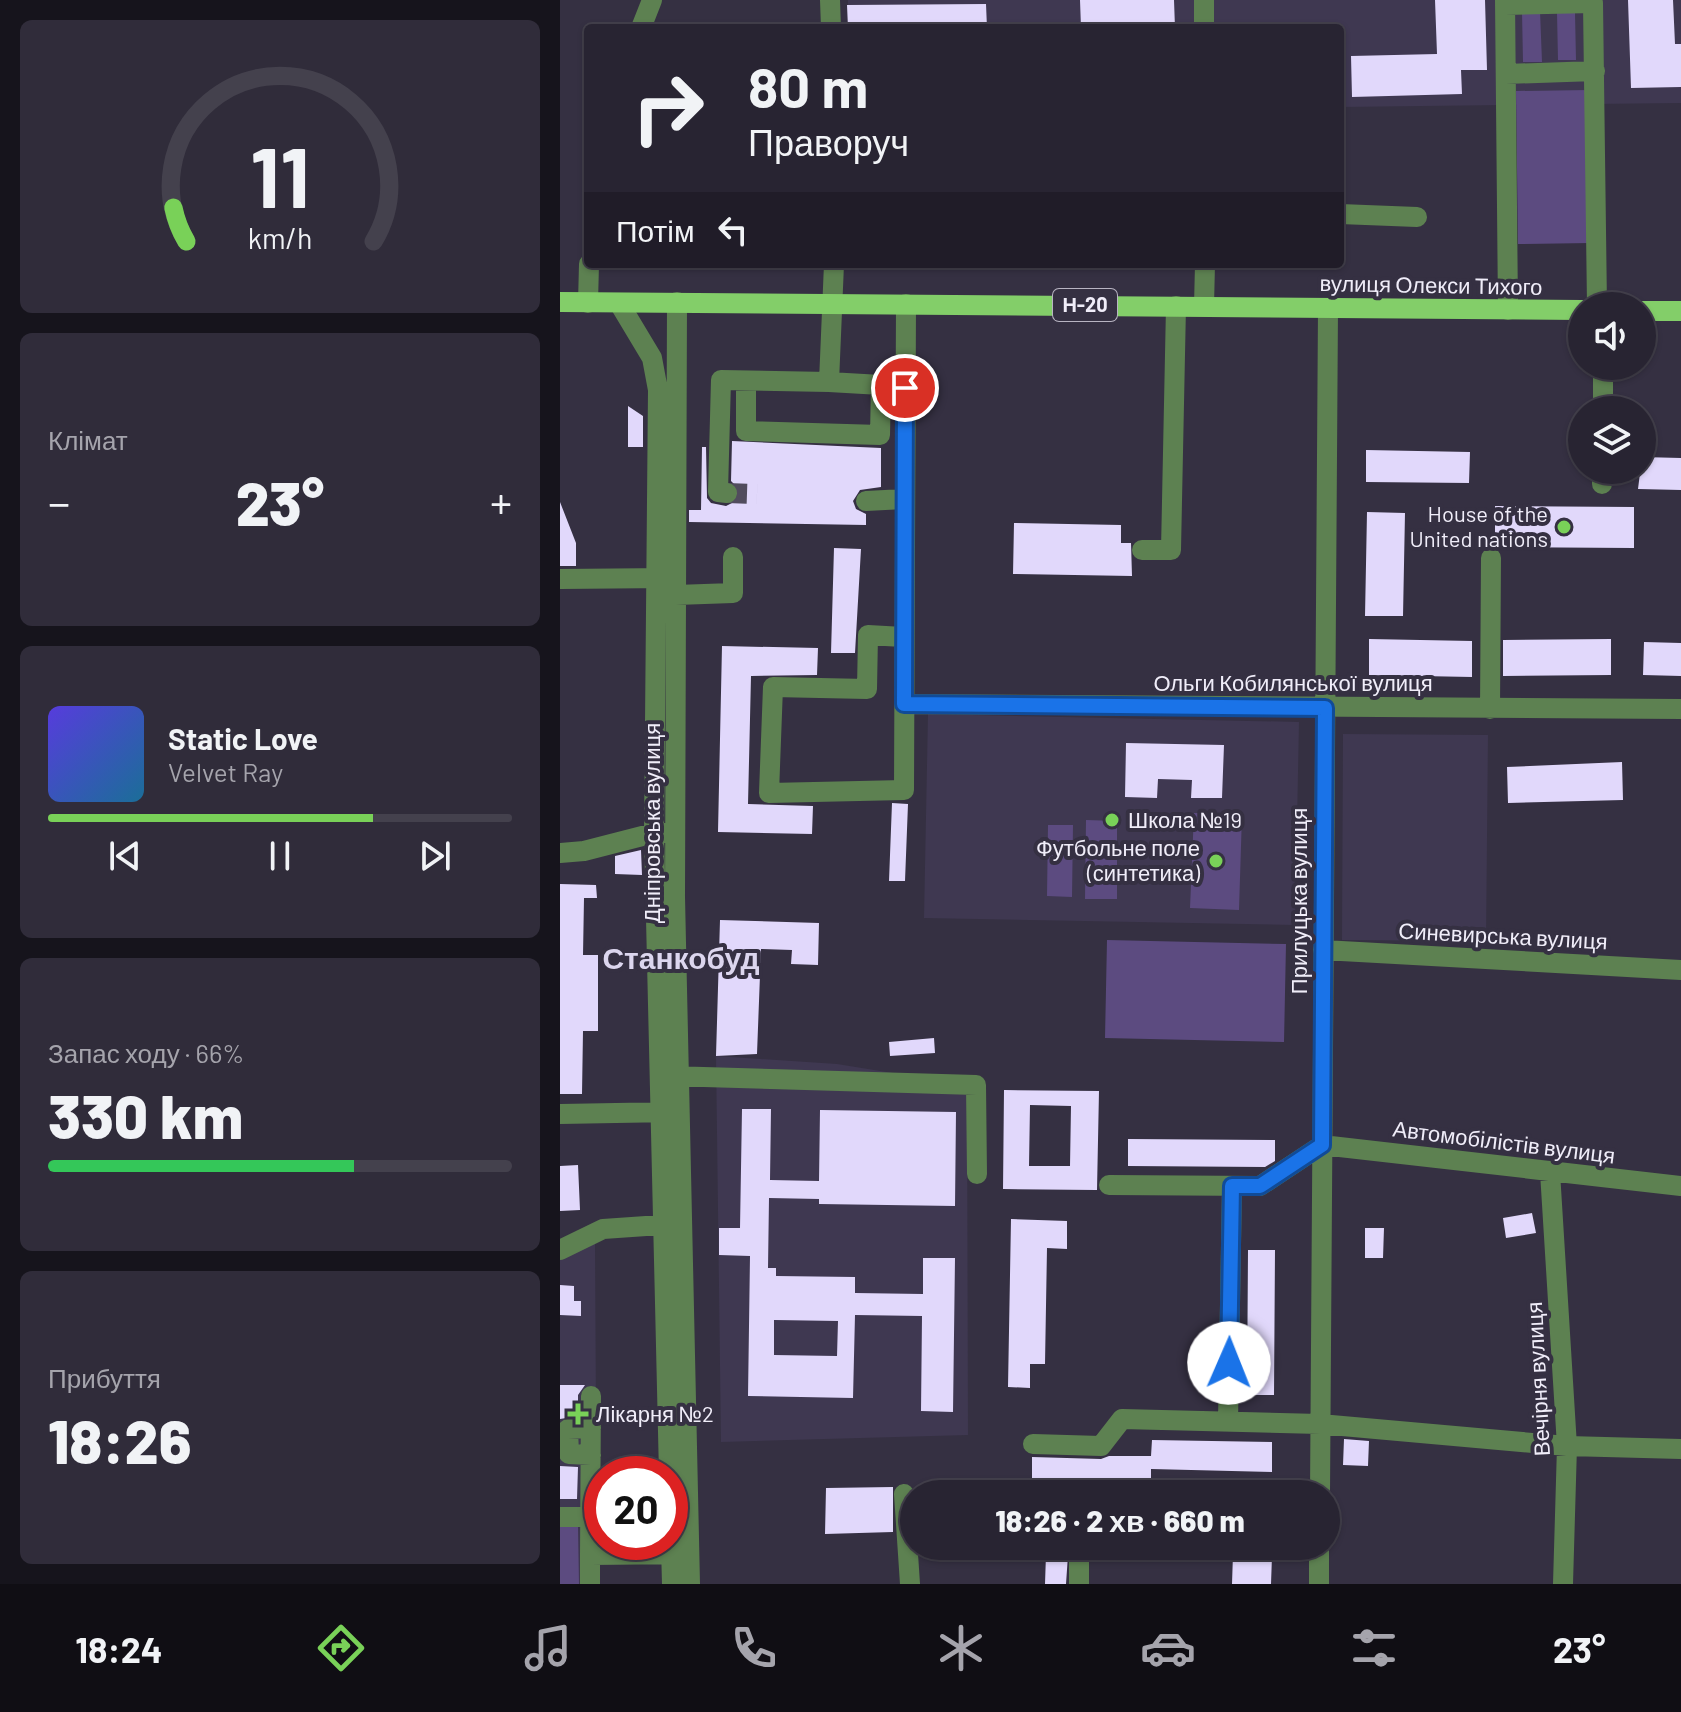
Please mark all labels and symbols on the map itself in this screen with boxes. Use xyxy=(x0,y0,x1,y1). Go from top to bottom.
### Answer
street label: вулиця Олекси Тихого xyxy=(1319,269,1543,300)
road number: Н-20 xyxy=(1053,289,1117,321)
pin xyxy=(871,354,939,422)
place label: House of the United nations xyxy=(1409,500,1548,551)
marker: House of the United nations xyxy=(1555,518,1573,536)
street label: Ольги Кобилянської вулиця xyxy=(1153,669,1433,696)
street label: Дніпровська вулиця xyxy=(638,723,665,923)
place label: Школа №19 xyxy=(1128,806,1242,832)
street label: Прилуцька вулиця xyxy=(1285,808,1312,994)
marker: Школа №19 xyxy=(1103,811,1121,829)
place label: Футбольне поле (синтетика) xyxy=(1036,834,1200,885)
marker: Футбольне поле (синтетика) xyxy=(1207,852,1225,870)
street label: Синевирська вулиця xyxy=(1398,917,1608,954)
district label: Станкобуд xyxy=(602,939,760,975)
street label: Автомобілістів вулиця xyxy=(1391,1114,1617,1169)
street label: Вечірня вулиця xyxy=(1520,1301,1555,1457)
position arrow xyxy=(1187,1321,1271,1405)
place label: Лікарня №2 xyxy=(596,1400,714,1427)
marker: Лікарня №2 xyxy=(567,1403,589,1425)
speed limit sign: 20 xyxy=(584,1456,688,1560)

